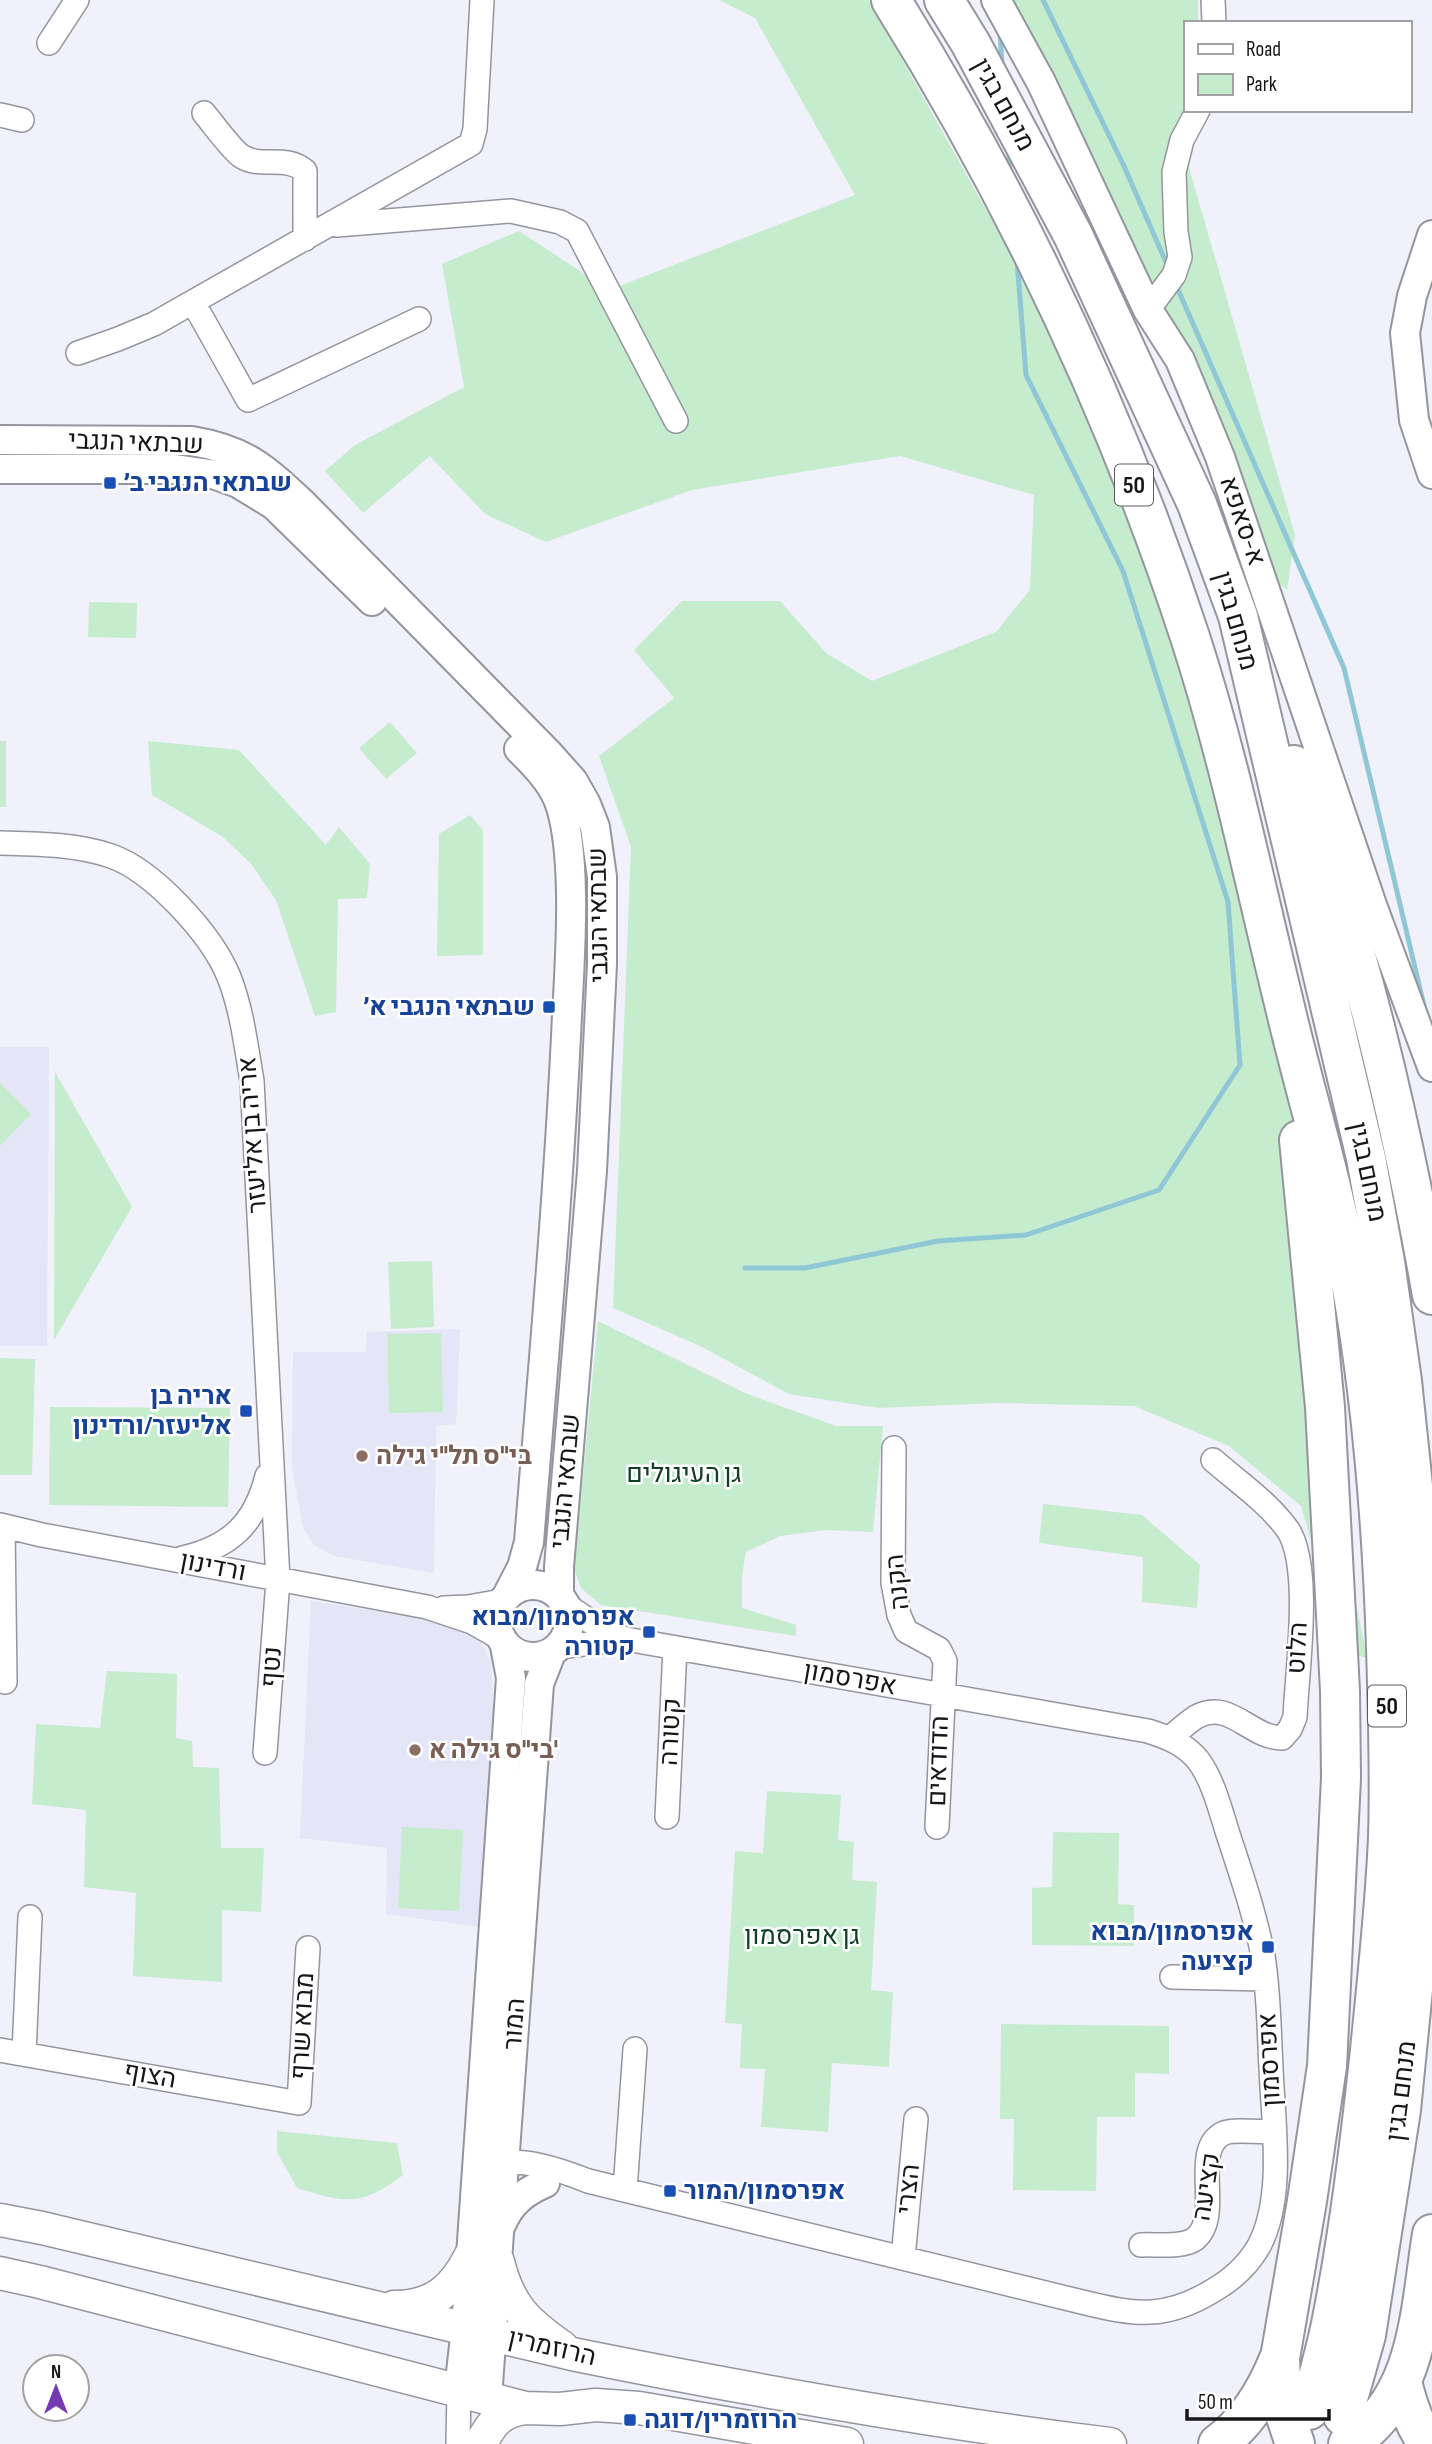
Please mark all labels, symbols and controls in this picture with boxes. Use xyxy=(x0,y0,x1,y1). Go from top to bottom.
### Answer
legend xyxy=(1184,21,1411,112)
text: Road xyxy=(1246,37,1281,62)
street label: מנחם בגין xyxy=(965,53,1041,157)
text: Park xyxy=(1246,72,1277,97)
street label: שבתאי הנגבי xyxy=(68,425,204,461)
road number: 50 xyxy=(1115,464,1153,506)
place label: שבתאי הנגבי ב׳ xyxy=(124,468,292,499)
street label: א-סאפא xyxy=(1212,472,1272,570)
marker: שבתאי הנגבי ב׳ xyxy=(102,475,118,491)
street label: מנחם בגין xyxy=(1206,568,1264,674)
street label: שבתאי הנגבי xyxy=(582,847,616,983)
place label: שבתאי הנגבי א׳ xyxy=(364,992,535,1023)
marker: שבתאי הנגבי א׳ xyxy=(541,999,557,1015)
street label: אריה בן אליעזר xyxy=(232,1056,274,1214)
street label: מנחם בגין xyxy=(1341,1119,1393,1225)
place label: אריה בן אליעזר/ורדינון xyxy=(73,1381,232,1442)
marker: אריה בן אליעזר/ורדינון xyxy=(238,1403,254,1419)
street label: שבתאי הנגבי xyxy=(545,1412,587,1550)
place label: בי"ס תל"י גילה xyxy=(376,1441,532,1472)
marker: בי"ס תל"י גילה xyxy=(354,1448,370,1464)
park label: גן העיגולים xyxy=(626,1459,742,1490)
street label: ורדינון xyxy=(177,1545,249,1589)
street label: הקנה xyxy=(880,1552,916,1612)
place label: אפרסמון/מבוא קטורה xyxy=(471,1602,635,1663)
street label: הלוט xyxy=(1281,1621,1315,1675)
marker: אפרסמון/מבוא קטורה xyxy=(641,1624,657,1640)
street label: נטף xyxy=(255,1646,289,1688)
street label: אפרסמון xyxy=(801,1656,899,1702)
road number: 50 xyxy=(1368,1686,1406,1726)
street label: קטורה xyxy=(654,1697,688,1767)
street label: הדודאים xyxy=(922,1715,956,1807)
place label: בי"ס גילה א' xyxy=(429,1735,558,1766)
marker: בי"ס גילה א' xyxy=(407,1742,423,1758)
place label: אפרסמון/מבוא קציעה xyxy=(1090,1917,1254,1978)
park label: גן אפרסמון xyxy=(744,1921,860,1952)
marker: אפרסמון/מבוא קציעה xyxy=(1260,1939,1276,1955)
street label: מבוא שרף xyxy=(285,1972,321,2080)
street label: המור xyxy=(498,1997,532,2051)
street label: אפרסמון xyxy=(1252,2012,1288,2108)
street label: מנחם בגין xyxy=(1380,2039,1424,2143)
street label: הצוף xyxy=(121,2056,179,2096)
street label: קציעה xyxy=(1186,2151,1228,2223)
street label: הצרי xyxy=(891,2162,927,2216)
place label: אפרסמון/המור xyxy=(684,2176,845,2207)
marker: אפרסמון/המור xyxy=(662,2183,678,2199)
street label: הרוזמרין xyxy=(505,2323,599,2373)
north arrow xyxy=(21,2353,91,2423)
text: N xyxy=(51,2361,61,2384)
scale bar xyxy=(1187,2378,1329,2422)
text: 50 m xyxy=(1198,2390,1233,2415)
place label: הרוזמרין/דוגה xyxy=(644,2405,797,2436)
marker: הרוזמרין/דוגה xyxy=(622,2412,638,2428)

